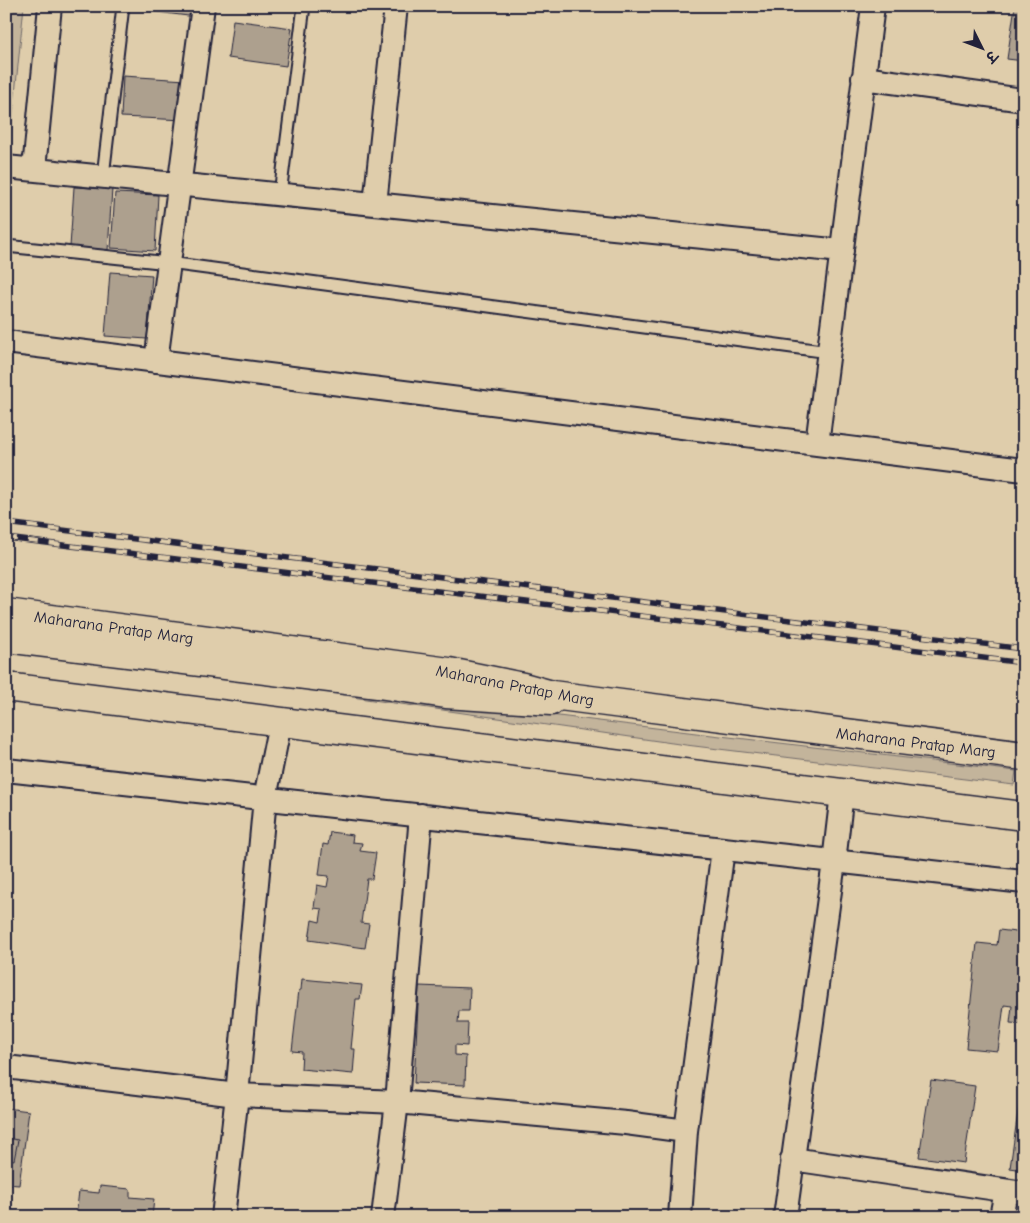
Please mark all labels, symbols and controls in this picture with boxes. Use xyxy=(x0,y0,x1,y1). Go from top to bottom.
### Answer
north arrow xyxy=(958,22,1008,72)
text: उ xyxy=(981,46,1002,67)
street label: Maharana Pratap Marg xyxy=(33,608,195,648)
street label: Maharana Pratap Marg xyxy=(434,662,595,710)
street label: Maharana Pratap Marg xyxy=(835,724,997,762)

